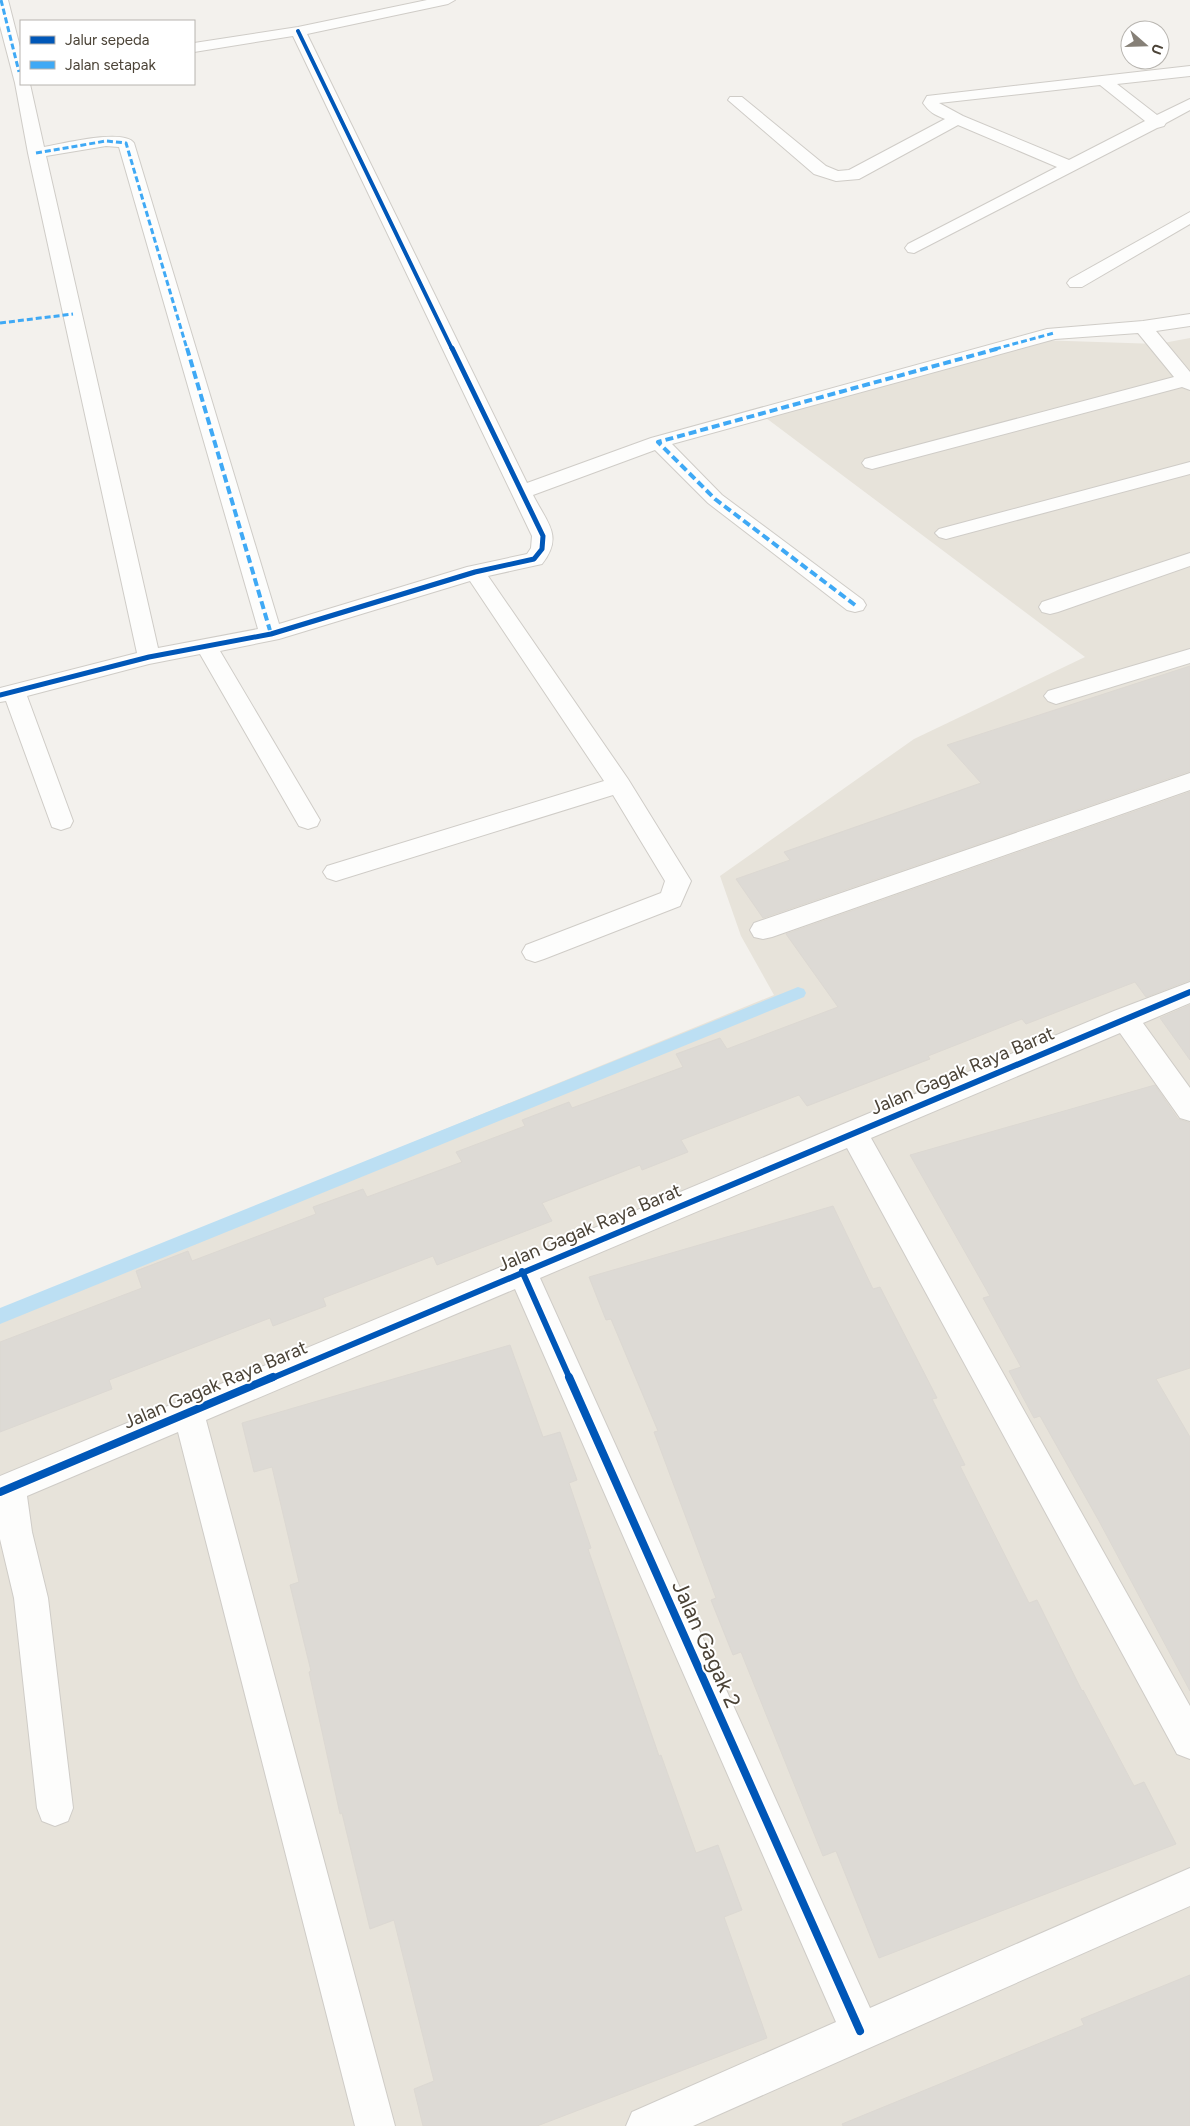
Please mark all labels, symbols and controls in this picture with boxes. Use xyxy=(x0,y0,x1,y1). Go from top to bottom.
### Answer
legend xyxy=(20,20,195,85)
north arrow xyxy=(1120,20,1170,70)
text: Jalur sepeda xyxy=(65,31,150,49)
text: U xyxy=(1147,42,1166,57)
text: Jalan setapak xyxy=(65,56,156,74)
street label: Jalan Gagak Raya Barat xyxy=(867,1021,1058,1120)
street label: Jalan Gagak Raya Barat xyxy=(494,1178,685,1277)
street label: Jalan Gagak Raya Barat xyxy=(120,1335,311,1434)
street label: Jalan Gagak 2 xyxy=(666,1576,747,1712)

